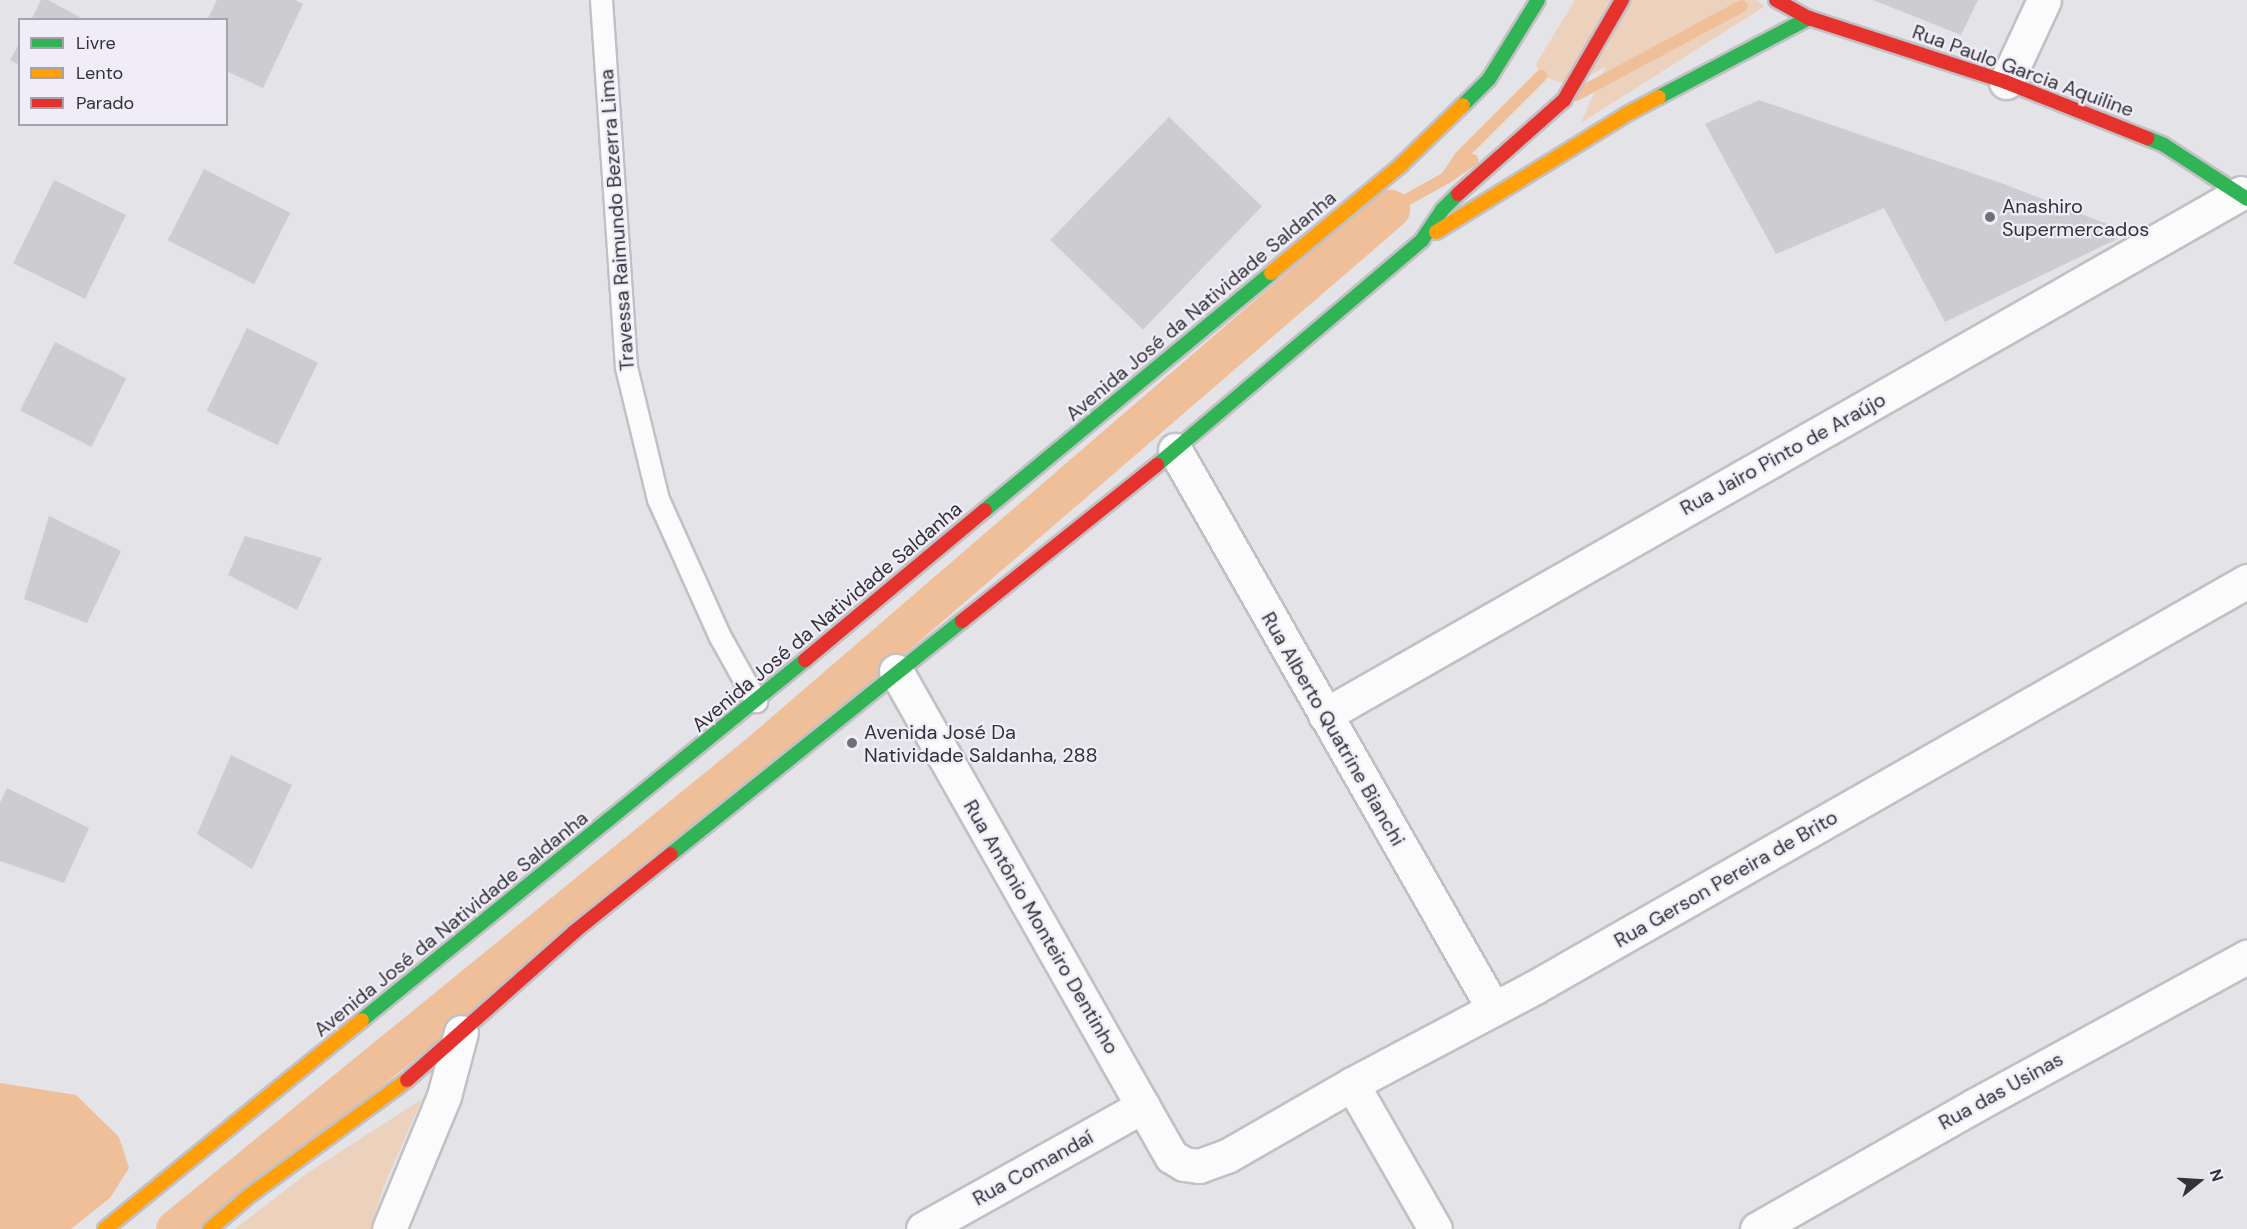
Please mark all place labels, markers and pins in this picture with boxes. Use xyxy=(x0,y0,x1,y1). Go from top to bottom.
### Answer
place label: Anashiro Supermercados xyxy=(2002,194,2149,241)
marker: Anashiro Supermercados xyxy=(1983,210,1997,224)
place label: Avenida José Da Natividade Saldanha, 288 xyxy=(864,720,1098,767)
marker: Avenida José Da Natividade Saldanha, 288 xyxy=(845,736,859,750)

